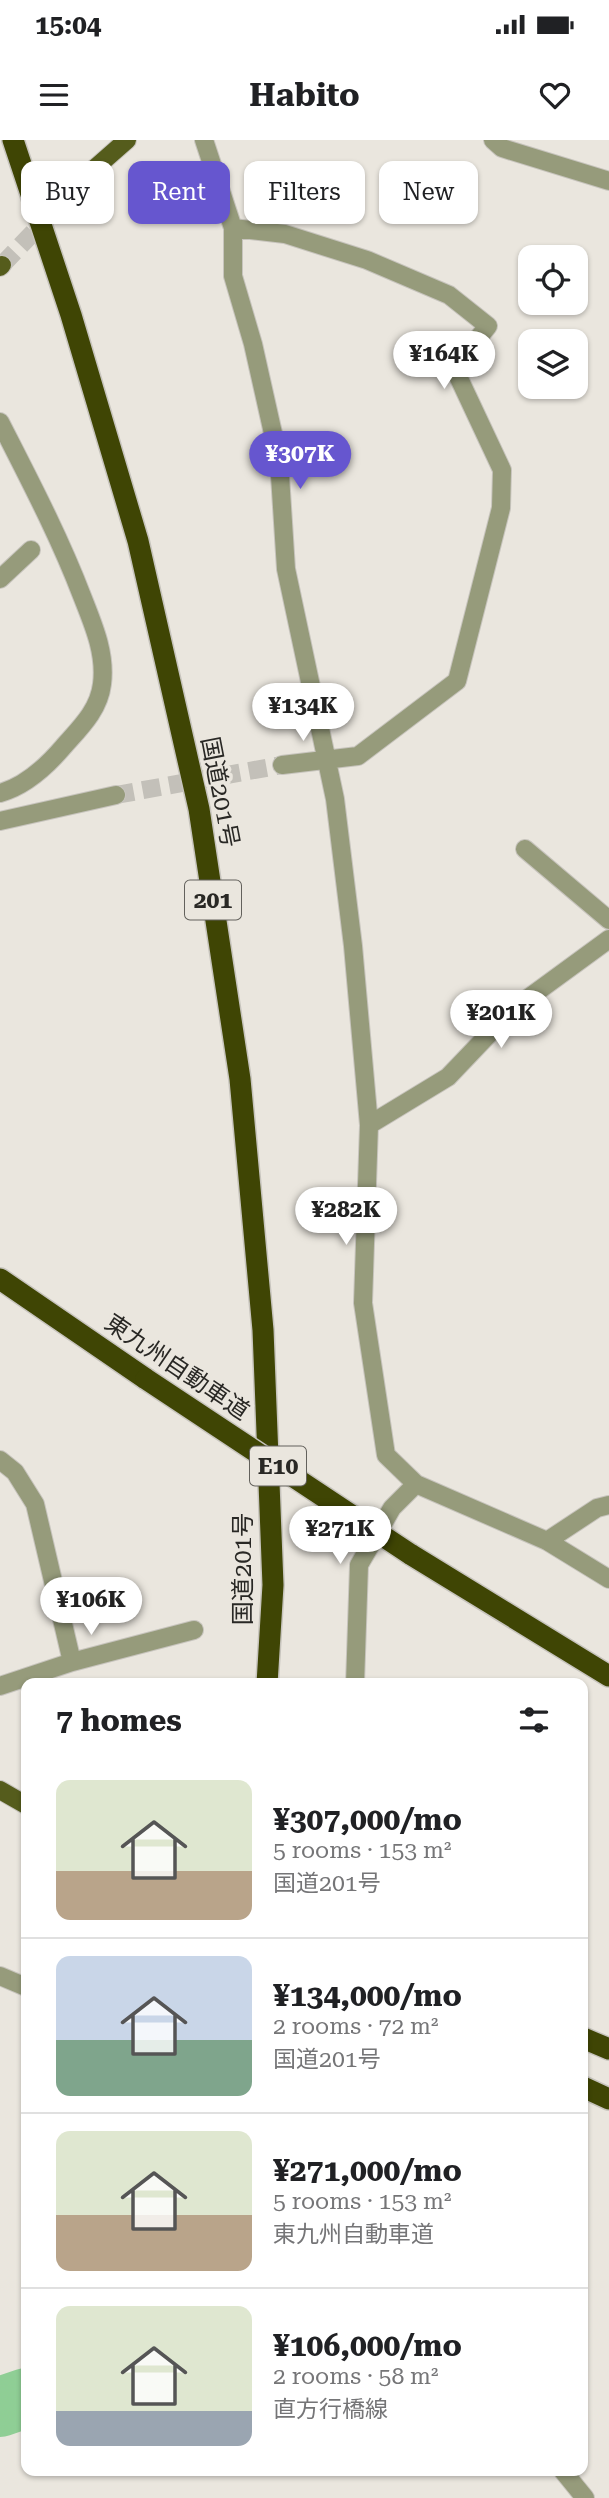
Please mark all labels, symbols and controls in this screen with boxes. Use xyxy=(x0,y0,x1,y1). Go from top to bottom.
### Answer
text: 15:04 xyxy=(35,10,101,40)
icon: menu xyxy=(35,76,73,114)
text: Habito xyxy=(249,76,360,114)
icon: heart xyxy=(536,76,574,114)
chip: Buy xyxy=(21,161,114,224)
chip: Rent xyxy=(128,161,230,224)
chip: Filters xyxy=(244,161,365,224)
chip: New xyxy=(379,161,478,224)
map controls xyxy=(518,245,588,399)
button: locate xyxy=(518,245,588,315)
button: layers xyxy=(518,329,588,399)
pin: ¥164K xyxy=(395,331,493,391)
text: ¥164K xyxy=(409,340,479,367)
pin: ¥307K xyxy=(251,432,349,491)
text: ¥307K xyxy=(265,440,335,467)
pin: ¥134K xyxy=(254,684,352,743)
text: ¥134K xyxy=(268,692,338,719)
street label: 国道201号 xyxy=(196,734,244,850)
road number: 201 xyxy=(185,880,241,920)
pin: ¥201K xyxy=(452,990,550,1050)
text: ¥201K xyxy=(466,999,536,1026)
pin: ¥282K xyxy=(297,1188,395,1247)
text: ¥282K xyxy=(311,1196,381,1223)
street label: 東九州自動車道 xyxy=(100,1308,254,1426)
road number: E10 xyxy=(250,1446,306,1485)
pin: ¥271K xyxy=(291,1506,389,1566)
street label: 国道201号 xyxy=(229,1513,257,1625)
text: ¥271K xyxy=(305,1515,375,1542)
pin: ¥106K xyxy=(42,1578,140,1637)
text: ¥106K xyxy=(56,1586,126,1613)
icon: filters xyxy=(515,1701,553,1739)
text: 7 homes xyxy=(56,1703,182,1738)
text: ¥307,000/mo xyxy=(273,1802,462,1837)
icon: home xyxy=(112,1808,196,1892)
text: 5 rooms · 153 m² xyxy=(273,1837,451,1864)
text: 国道201号 xyxy=(273,1870,381,1897)
text: ¥134,000/mo xyxy=(273,1978,462,2013)
icon: home xyxy=(112,1984,196,2068)
text: 2 rooms · 72 m² xyxy=(273,2013,439,2040)
text: 国道201号 xyxy=(273,2046,381,2073)
text: ¥271,000/mo xyxy=(273,2153,462,2188)
icon: home xyxy=(112,2159,196,2243)
text: 5 rooms · 153 m² xyxy=(273,2188,451,2215)
text: 東九州自動車道 xyxy=(273,2221,434,2248)
text: ¥106,000/mo xyxy=(273,2328,462,2363)
icon: home xyxy=(112,2334,196,2418)
text: 2 rooms · 58 m² xyxy=(273,2363,439,2390)
text: 直方行橋線 xyxy=(273,2396,388,2423)

